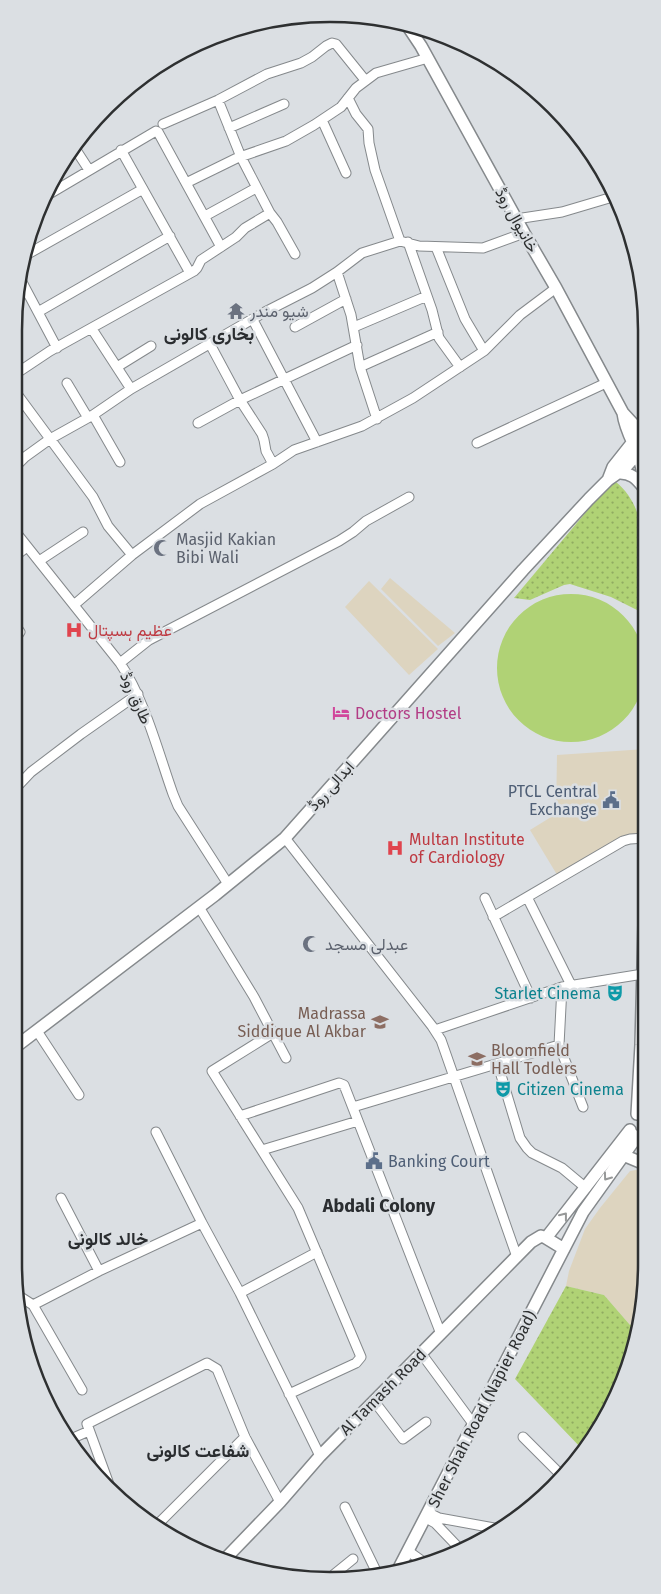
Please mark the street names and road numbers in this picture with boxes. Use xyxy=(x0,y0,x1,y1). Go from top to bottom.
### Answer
street label: خانیوال روڈ xyxy=(490,184,543,257)
street label: طارق روڈ xyxy=(115,669,156,727)
street label: ابدالی روڈ xyxy=(304,757,359,815)
street label: Sher Shah Road (Napier Road) xyxy=(424,1307,540,1511)
street label: Al Tamash Road xyxy=(336,1345,430,1439)

